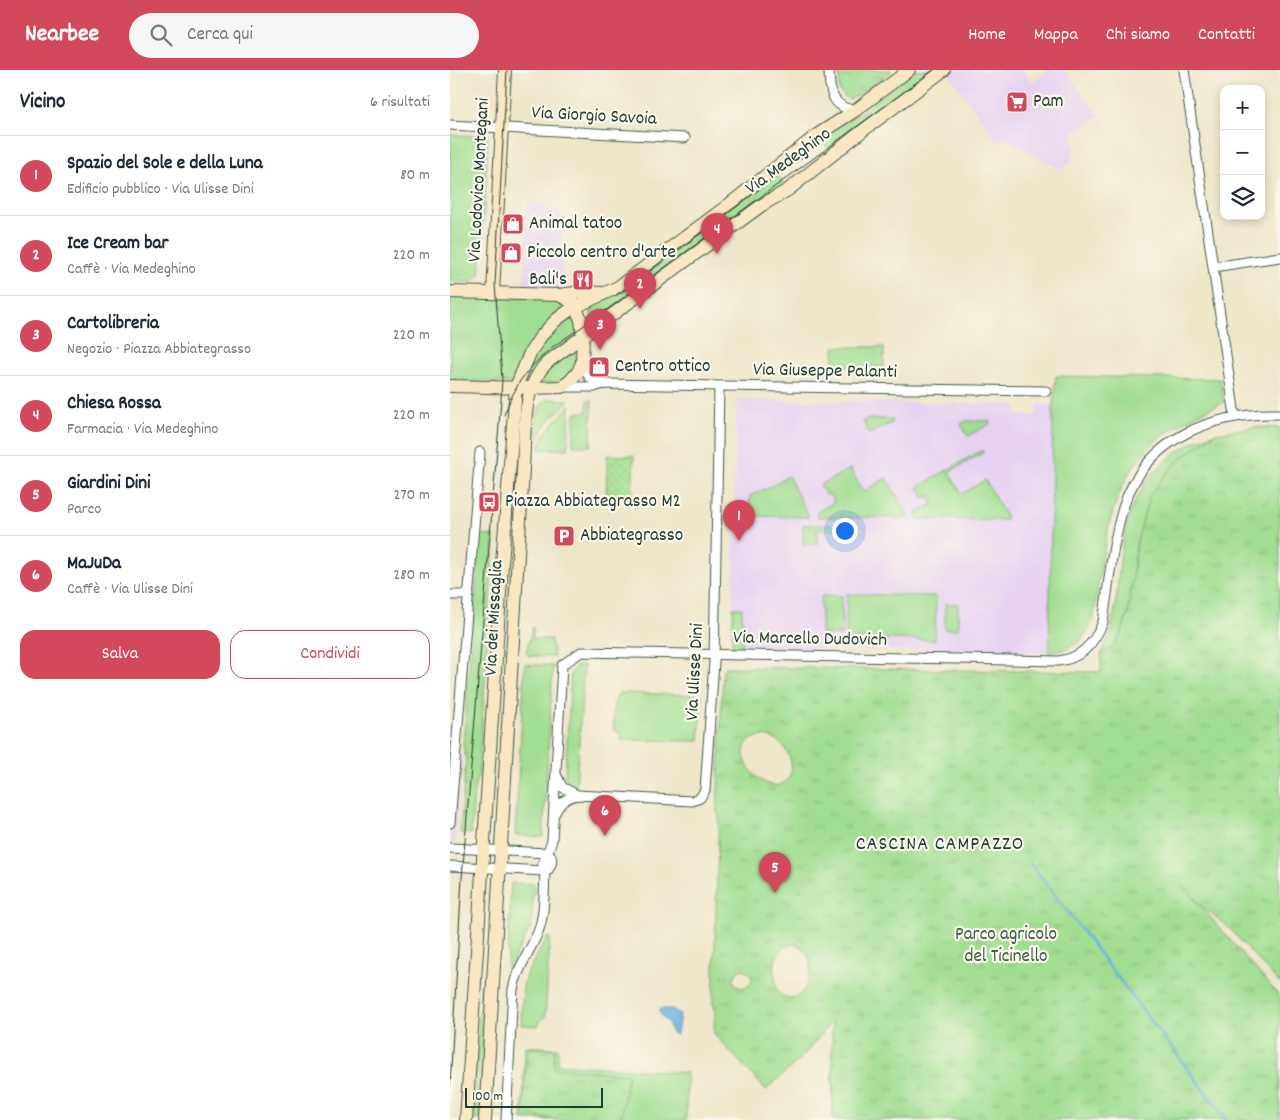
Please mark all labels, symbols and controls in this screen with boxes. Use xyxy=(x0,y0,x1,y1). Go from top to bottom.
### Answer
search box xyxy=(129,13,479,58)
text: Nearbee xyxy=(25,18,99,52)
icon: search xyxy=(147,21,175,49)
text: Cerca qui xyxy=(187,22,253,49)
text: Home xyxy=(968,23,1006,48)
text: Mappa xyxy=(1034,23,1078,48)
text: Chi siamo xyxy=(1106,23,1170,48)
text: Contatti xyxy=(1198,23,1255,48)
map controls xyxy=(1220,85,1265,220)
button: + xyxy=(1220,85,1265,130)
text: Vicino xyxy=(20,88,65,118)
place label: Pam xyxy=(1033,89,1064,116)
supermarket icon: Pam xyxy=(1005,90,1029,114)
text: 6 risultati xyxy=(370,91,430,114)
street label: Via Lodovico Montegani xyxy=(462,97,498,263)
street label: Via Giorgio Savoia xyxy=(531,100,658,134)
street label: Via Medeghino xyxy=(740,122,838,202)
button: − xyxy=(1220,130,1265,175)
text: Spazio del Sole e della Luna xyxy=(67,151,263,178)
text: 1 xyxy=(34,164,38,187)
text: 80 m xyxy=(400,164,430,187)
button: layers xyxy=(1220,175,1265,220)
text: Edificio pubblico · Via Ulisse Dini xyxy=(67,178,254,201)
place label: Animal tatoo xyxy=(529,211,622,238)
shop icon: Animal tatoo xyxy=(501,212,525,236)
pin: 4 xyxy=(701,213,733,254)
text: Ice Cream bar xyxy=(67,231,169,258)
place label: Piccolo centro d'arte xyxy=(527,240,676,267)
shop icon: Piccolo centro d'arte xyxy=(499,241,523,265)
text: 2 xyxy=(33,244,40,267)
text: 220 m xyxy=(393,244,430,267)
text: Caffè · Via Medeghino xyxy=(67,258,196,281)
place label: Bali's xyxy=(529,267,567,294)
restaurant icon: Bali's xyxy=(571,268,595,292)
pin: 2 xyxy=(624,268,656,309)
pin: 3 xyxy=(584,309,616,350)
text: Cartolibreria xyxy=(67,311,159,338)
text: 3 xyxy=(32,324,40,347)
text: 220 m xyxy=(393,324,430,347)
text: Negozio · Piazza Abbiategrasso xyxy=(67,338,251,361)
place label: Centro ottico xyxy=(615,354,710,381)
shop icon: Centro ottico xyxy=(587,355,611,379)
street label: Via Giuseppe Palanti xyxy=(753,357,898,387)
text: Chiesa Rossa xyxy=(67,391,161,418)
text: 4 xyxy=(33,404,39,427)
text: 220 m xyxy=(393,404,430,427)
text: Farmacia · Via Medeghino xyxy=(67,418,218,441)
text: Giardini Dini xyxy=(67,471,151,498)
text: 5 xyxy=(32,484,40,507)
text: 270 m xyxy=(394,484,430,507)
place label: Piazza Abbiategrasso M2 xyxy=(505,489,681,516)
bus stop icon: Piazza Abbiategrasso M2 xyxy=(477,490,501,514)
text: Parco xyxy=(67,498,101,521)
pin: 1 xyxy=(723,500,755,541)
your location xyxy=(832,518,858,544)
place label: Abbiategrasso xyxy=(580,523,683,550)
parking icon: Abbiategrasso xyxy=(552,524,576,548)
text: MaJuDa xyxy=(67,551,121,578)
street label: Via dei Missaglia xyxy=(478,558,512,676)
text: 6 xyxy=(32,564,40,587)
text: 280 m xyxy=(393,564,430,587)
text: Caffè · Via Ulisse Dini xyxy=(67,578,193,601)
street label: Via Ulisse Dini xyxy=(680,622,712,721)
street label: Via Marcello Dudovich xyxy=(733,625,887,655)
button: Salva xyxy=(20,630,220,679)
button: Condividi xyxy=(230,630,430,679)
pin: 6 xyxy=(589,795,621,836)
district label: CASCINA CAMPAZZO xyxy=(856,831,1024,859)
pin: 5 xyxy=(759,852,791,893)
park label: Parco agricolo del Ticinello xyxy=(955,922,1057,971)
scale bar xyxy=(465,1085,602,1108)
text: 100 m xyxy=(472,1087,503,1107)

